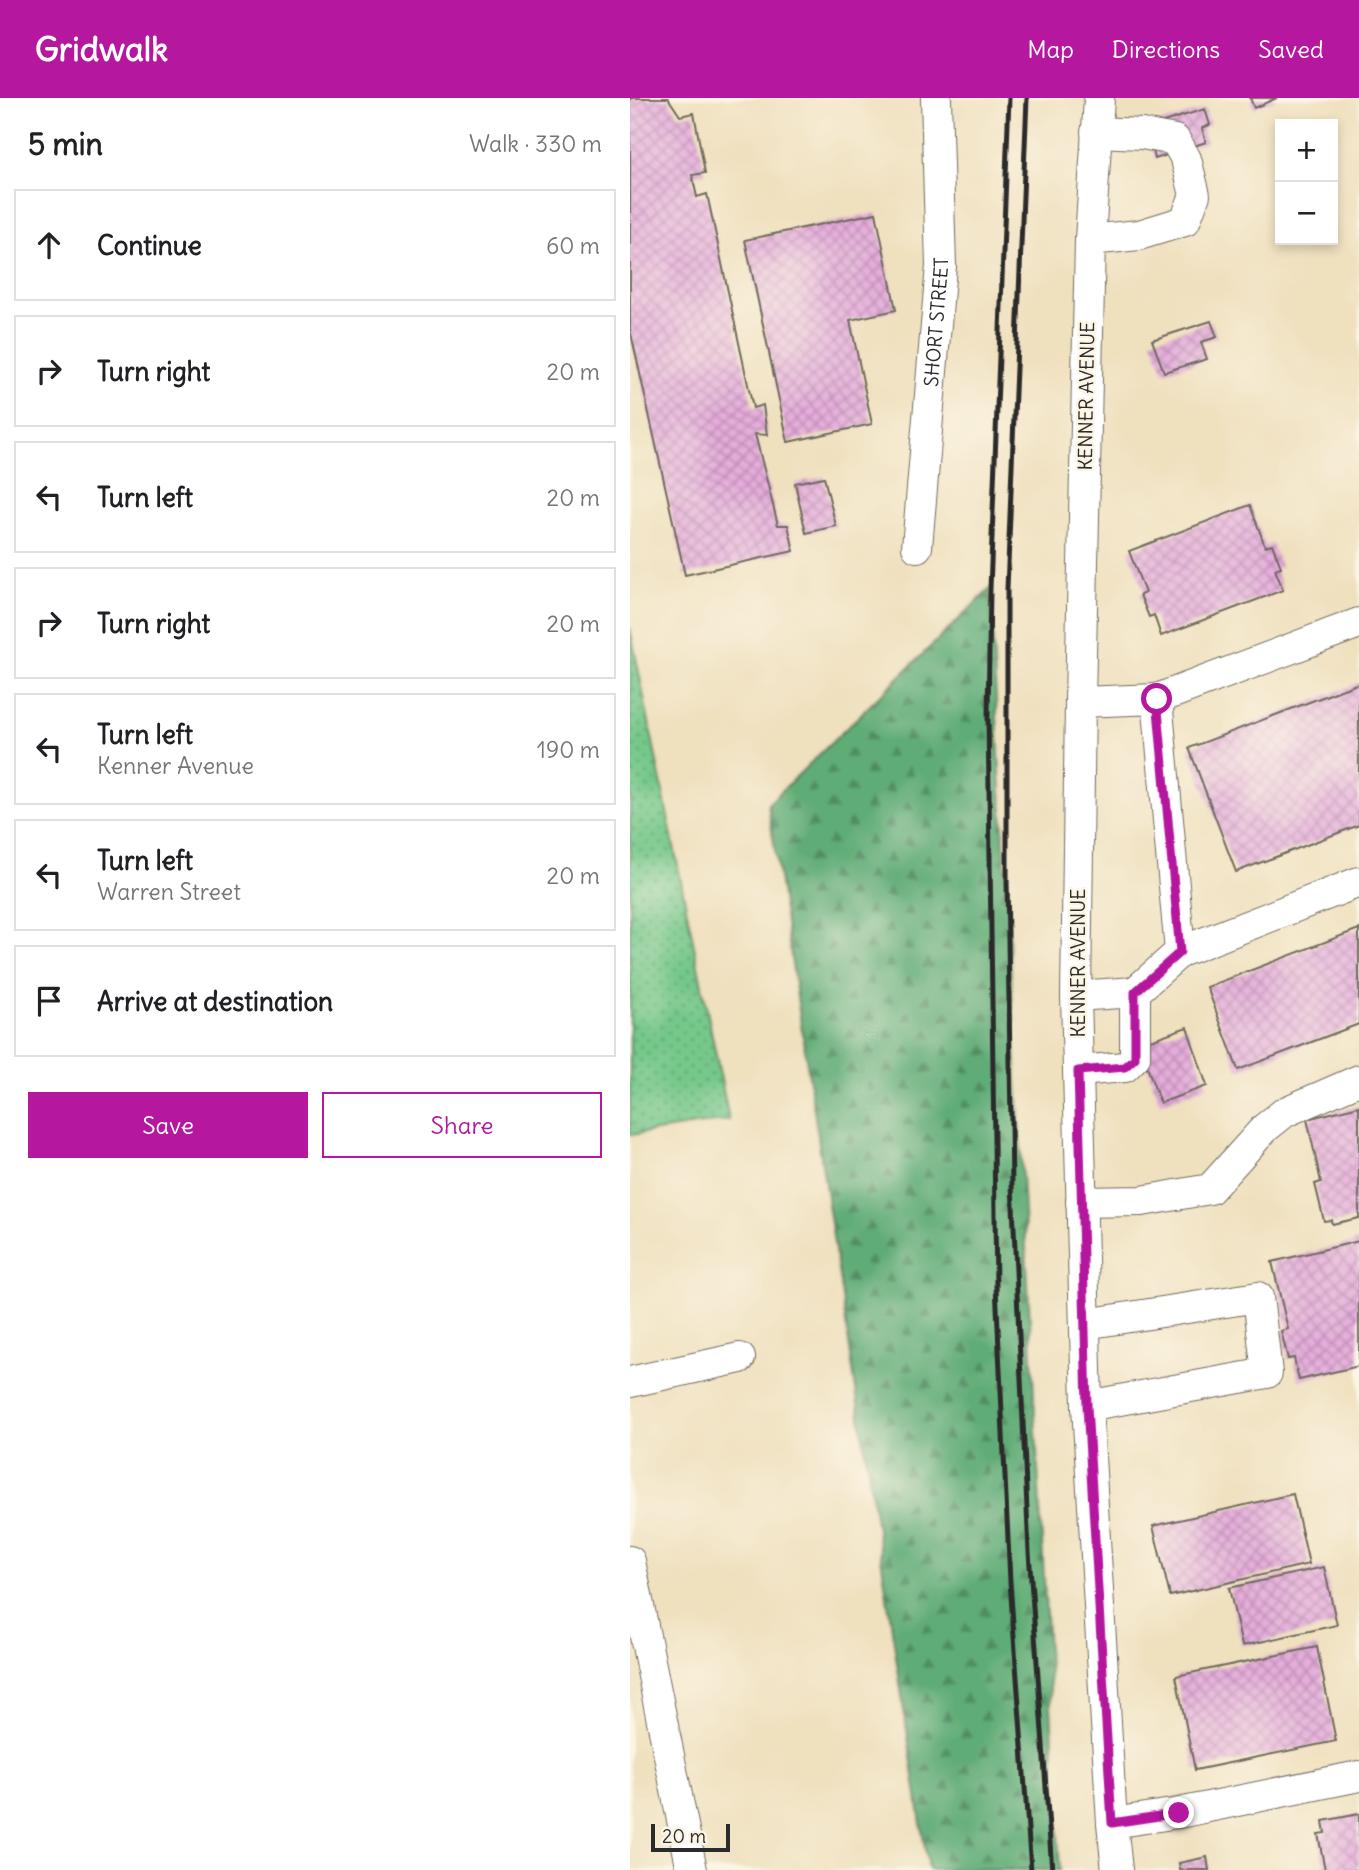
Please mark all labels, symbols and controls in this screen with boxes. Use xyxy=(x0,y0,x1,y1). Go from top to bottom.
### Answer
text: Gridwalk xyxy=(35,28,168,70)
text: Map xyxy=(1027,34,1074,64)
text: Directions xyxy=(1112,34,1220,64)
text: Saved xyxy=(1258,34,1324,64)
map controls xyxy=(1275,119,1338,245)
button: + xyxy=(1275,119,1338,182)
text: 5 min xyxy=(28,125,103,163)
text: Walk · 330 m xyxy=(469,129,602,158)
button: − xyxy=(1275,182,1338,245)
icon: ahead xyxy=(30,226,68,264)
text: Continue xyxy=(97,229,202,262)
text: 60 m xyxy=(546,231,600,260)
street label: SHORT STREET xyxy=(919,257,953,388)
street label: KENNER AVENUE xyxy=(1073,321,1099,471)
icon: right xyxy=(30,352,68,390)
text: Turn right xyxy=(97,355,210,388)
text: 20 m xyxy=(547,357,600,386)
icon: left xyxy=(30,478,68,516)
text: Turn left xyxy=(97,481,193,514)
text: 20 m xyxy=(547,483,600,512)
icon: right xyxy=(30,604,68,642)
text: Turn right xyxy=(97,607,210,640)
text: 20 m xyxy=(547,609,600,638)
route start xyxy=(1141,683,1172,714)
text: Turn left xyxy=(97,718,193,751)
icon: left xyxy=(30,730,68,768)
text: 190 m xyxy=(537,735,600,764)
text: Kenner Avenue xyxy=(97,751,254,780)
text: Turn left xyxy=(97,844,193,877)
icon: left xyxy=(30,856,68,894)
text: 20 m xyxy=(547,861,600,890)
text: Warren Street xyxy=(97,877,241,906)
street label: KENNER AVENUE xyxy=(1066,889,1090,1037)
icon: arrive xyxy=(30,982,68,1020)
text: Arrive at destination xyxy=(97,985,333,1018)
button: Save xyxy=(28,1092,308,1158)
button: Share xyxy=(322,1092,602,1158)
route end xyxy=(1163,1797,1194,1828)
scale bar xyxy=(651,1821,730,1853)
text: 20 m xyxy=(662,1824,706,1848)

